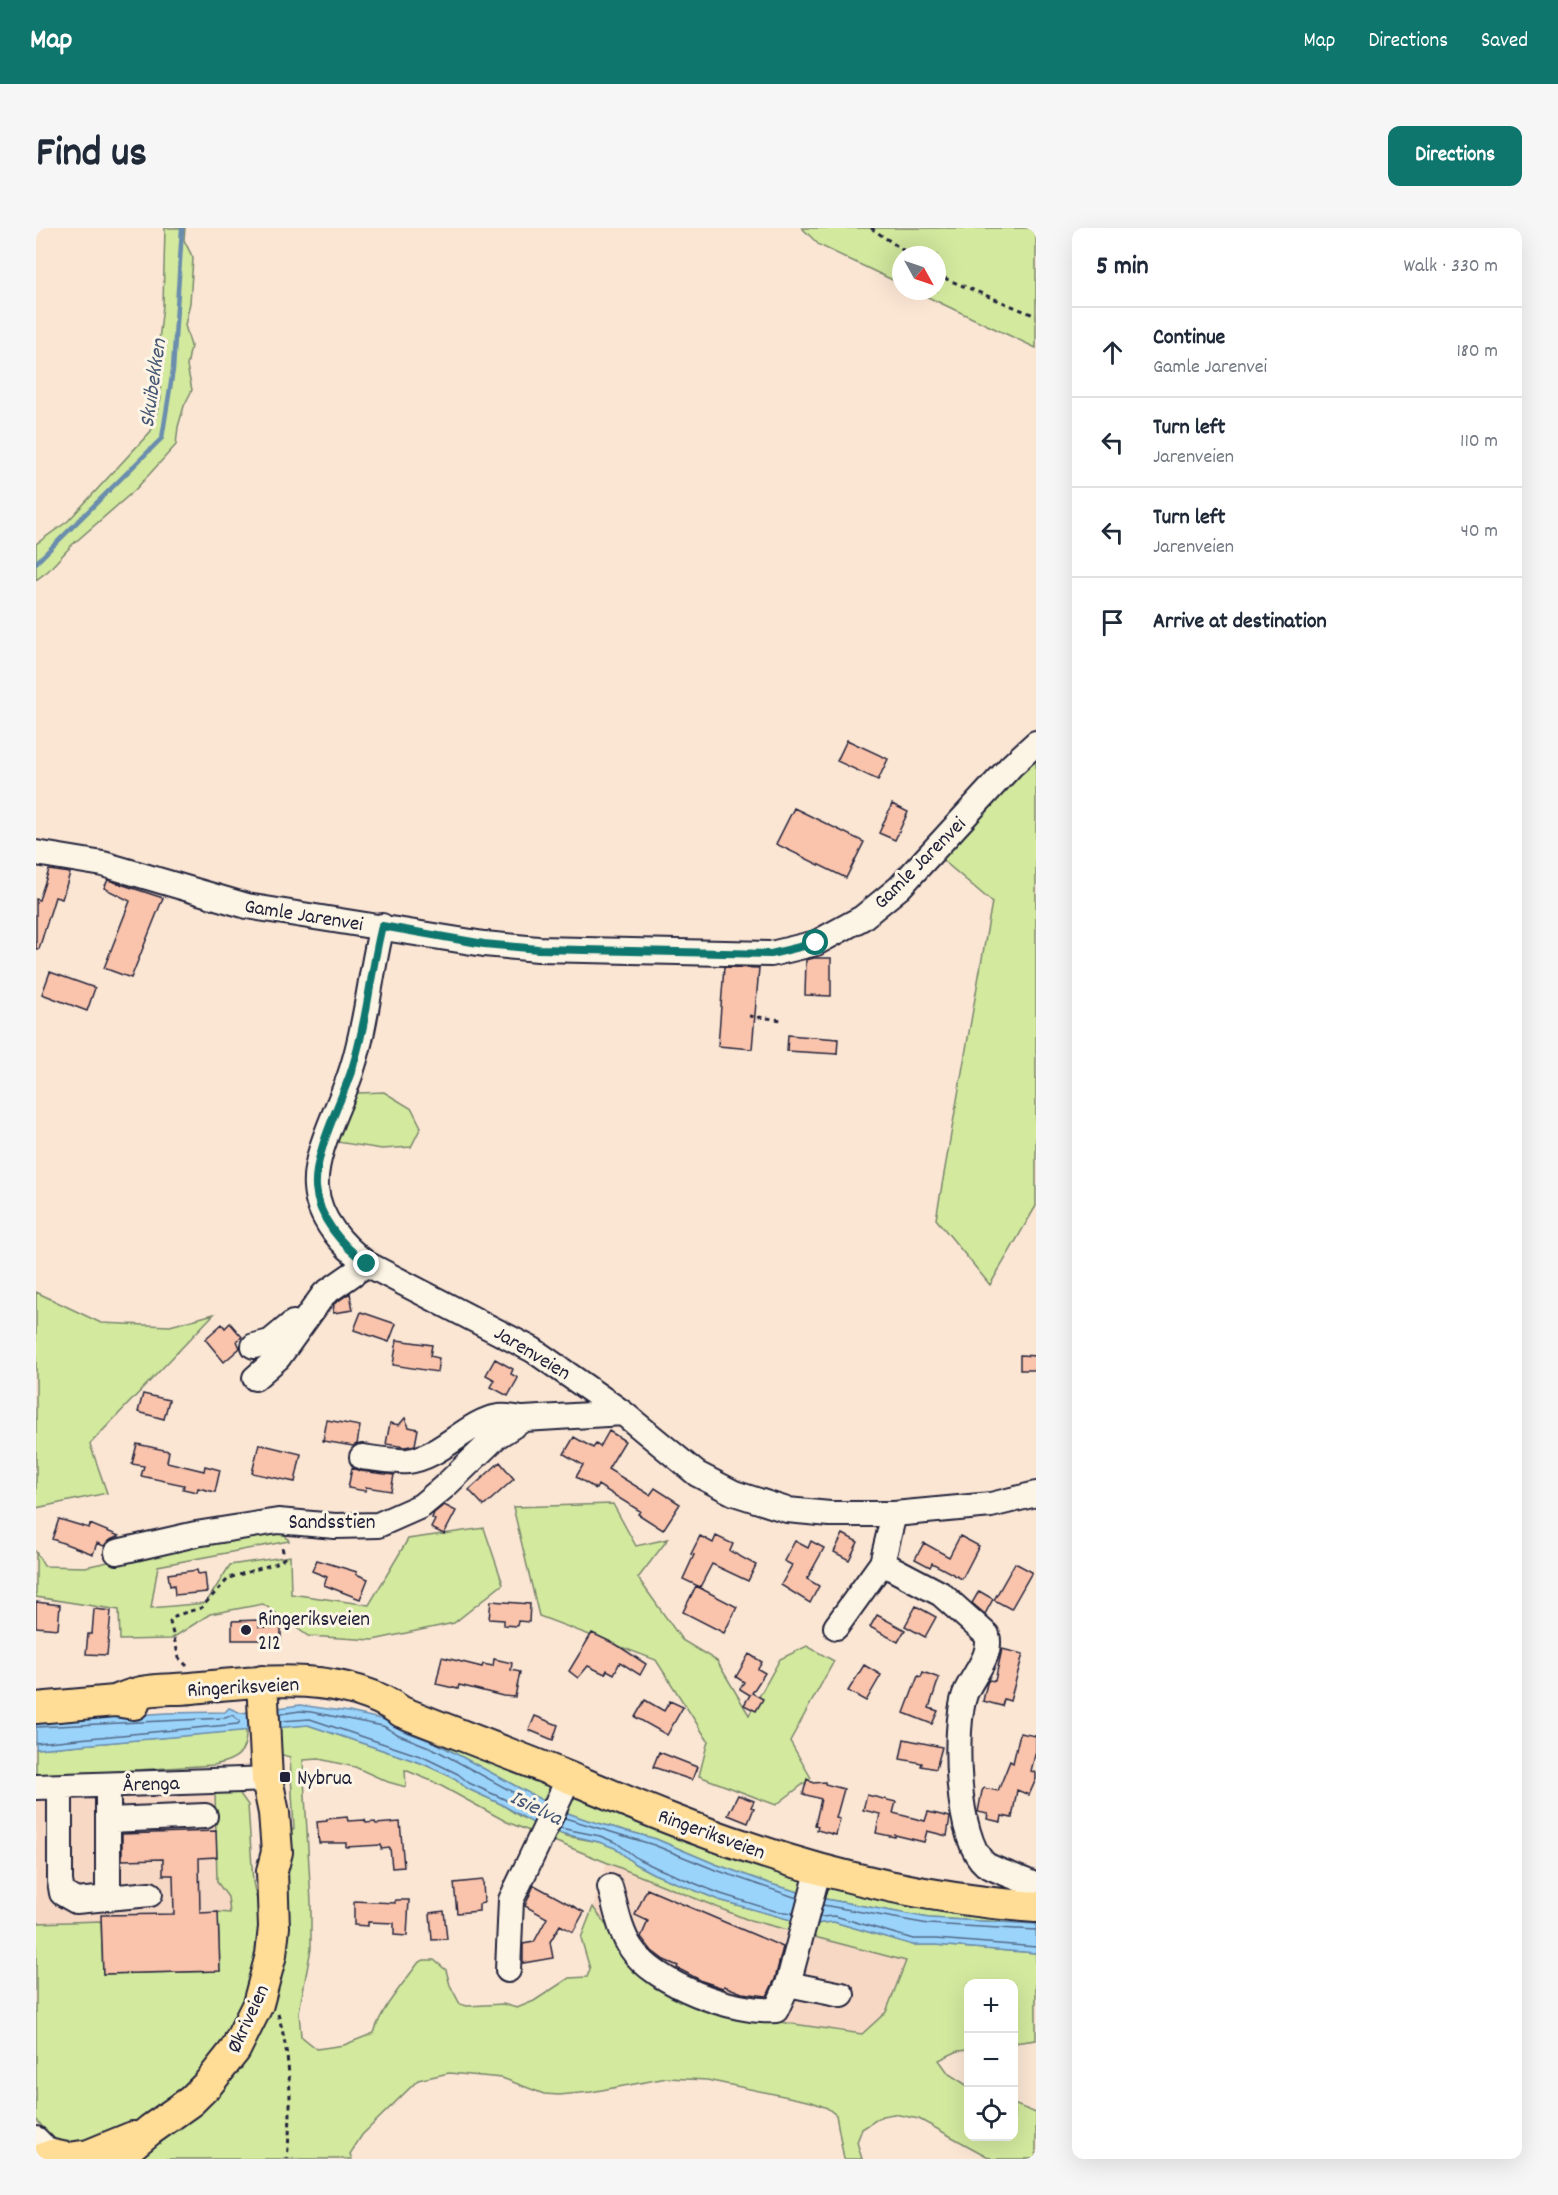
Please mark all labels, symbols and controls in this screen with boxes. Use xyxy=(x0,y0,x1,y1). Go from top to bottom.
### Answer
text: Map xyxy=(30,22,72,62)
text: Map xyxy=(1304,27,1335,57)
text: Directions xyxy=(1368,27,1448,57)
text: Saved xyxy=(1481,27,1528,57)
text: Find us xyxy=(36,126,147,186)
button: Directions xyxy=(1388,126,1522,186)
north arrow xyxy=(892,246,946,300)
text: 5 min xyxy=(1096,249,1149,286)
text: Walk · 330 m xyxy=(1403,253,1498,281)
text: Continue xyxy=(1153,323,1225,354)
water label: Skuibekken xyxy=(133,336,176,430)
icon: ahead xyxy=(1096,336,1129,369)
text: 180 m xyxy=(1456,338,1498,366)
text: Gamle Jarenvei xyxy=(1153,354,1267,382)
text: Turn left xyxy=(1153,413,1225,444)
icon: left xyxy=(1096,426,1129,459)
text: 110 m xyxy=(1460,428,1498,456)
text: Jarenveien xyxy=(1153,444,1234,472)
text: Turn left xyxy=(1153,503,1225,534)
icon: left xyxy=(1096,516,1129,549)
text: 40 m xyxy=(1460,518,1498,546)
text: Jarenveien xyxy=(1153,534,1234,562)
icon: arrive xyxy=(1096,606,1129,639)
text: Arrive at destination xyxy=(1153,607,1327,638)
street label: Gamle Jarenvei xyxy=(868,811,974,917)
street label: Gamle Jarenvei xyxy=(242,893,365,941)
route start xyxy=(802,929,828,955)
route end xyxy=(353,1250,379,1276)
street label: Jarenveien xyxy=(487,1320,576,1389)
street label: Sandsstien xyxy=(289,1509,375,1539)
place label: Ringeriksveien 212 xyxy=(258,1606,370,1660)
marker: Ringeriksveien 212 xyxy=(239,1623,253,1637)
street label: Ringeriksveien xyxy=(186,1671,300,1707)
place label: Nybrua xyxy=(297,1765,353,1795)
street label: Årenga xyxy=(122,1770,181,1802)
marker: Nybrua xyxy=(278,1770,292,1784)
water label: Isielva xyxy=(504,1783,568,1836)
street label: Ringeriksveien xyxy=(653,1803,769,1869)
map controls xyxy=(964,1979,1018,2141)
button: + xyxy=(964,1979,1018,2033)
street label: Økriveien xyxy=(221,1980,279,2058)
button: − xyxy=(964,2033,1018,2087)
button: locate xyxy=(964,2087,1018,2141)

